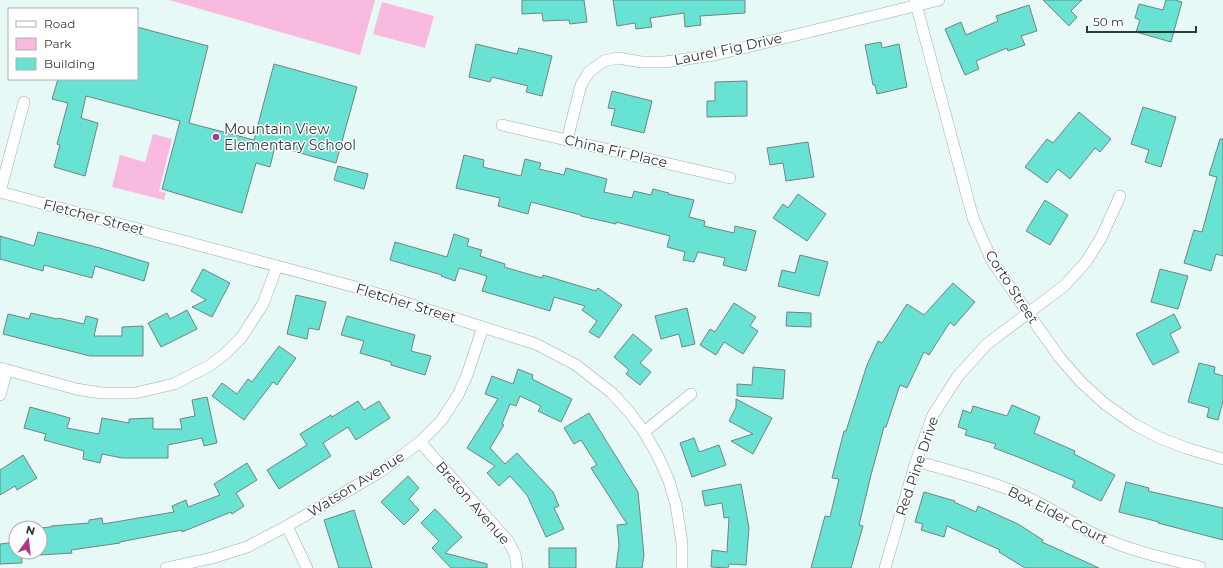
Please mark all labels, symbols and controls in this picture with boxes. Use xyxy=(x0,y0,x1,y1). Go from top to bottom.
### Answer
legend xyxy=(8,8,138,80)
scale bar xyxy=(1087,8,1196,34)
text: 50 m xyxy=(1093,14,1124,29)
text: Road xyxy=(44,16,75,31)
street label: Laurel Fig Drive xyxy=(672,29,784,69)
text: Park xyxy=(44,36,72,51)
text: Building xyxy=(44,56,95,71)
place label: Mountain View Elementary School xyxy=(224,120,356,154)
street label: China Fir Place xyxy=(563,130,669,172)
marker: Mountain View Elementary School xyxy=(211,132,221,142)
street label: Fletcher Street xyxy=(42,195,147,239)
street label: Corto Street xyxy=(981,247,1043,328)
street label: Fletcher Street xyxy=(354,279,459,327)
street label: Red Pine Drive xyxy=(892,414,942,518)
street label: Watson Avenue xyxy=(304,447,408,521)
street label: Breton Avenue xyxy=(432,458,514,548)
street label: Box Elder Court xyxy=(1005,482,1111,548)
north arrow xyxy=(8,520,48,560)
text: N xyxy=(24,522,37,538)

